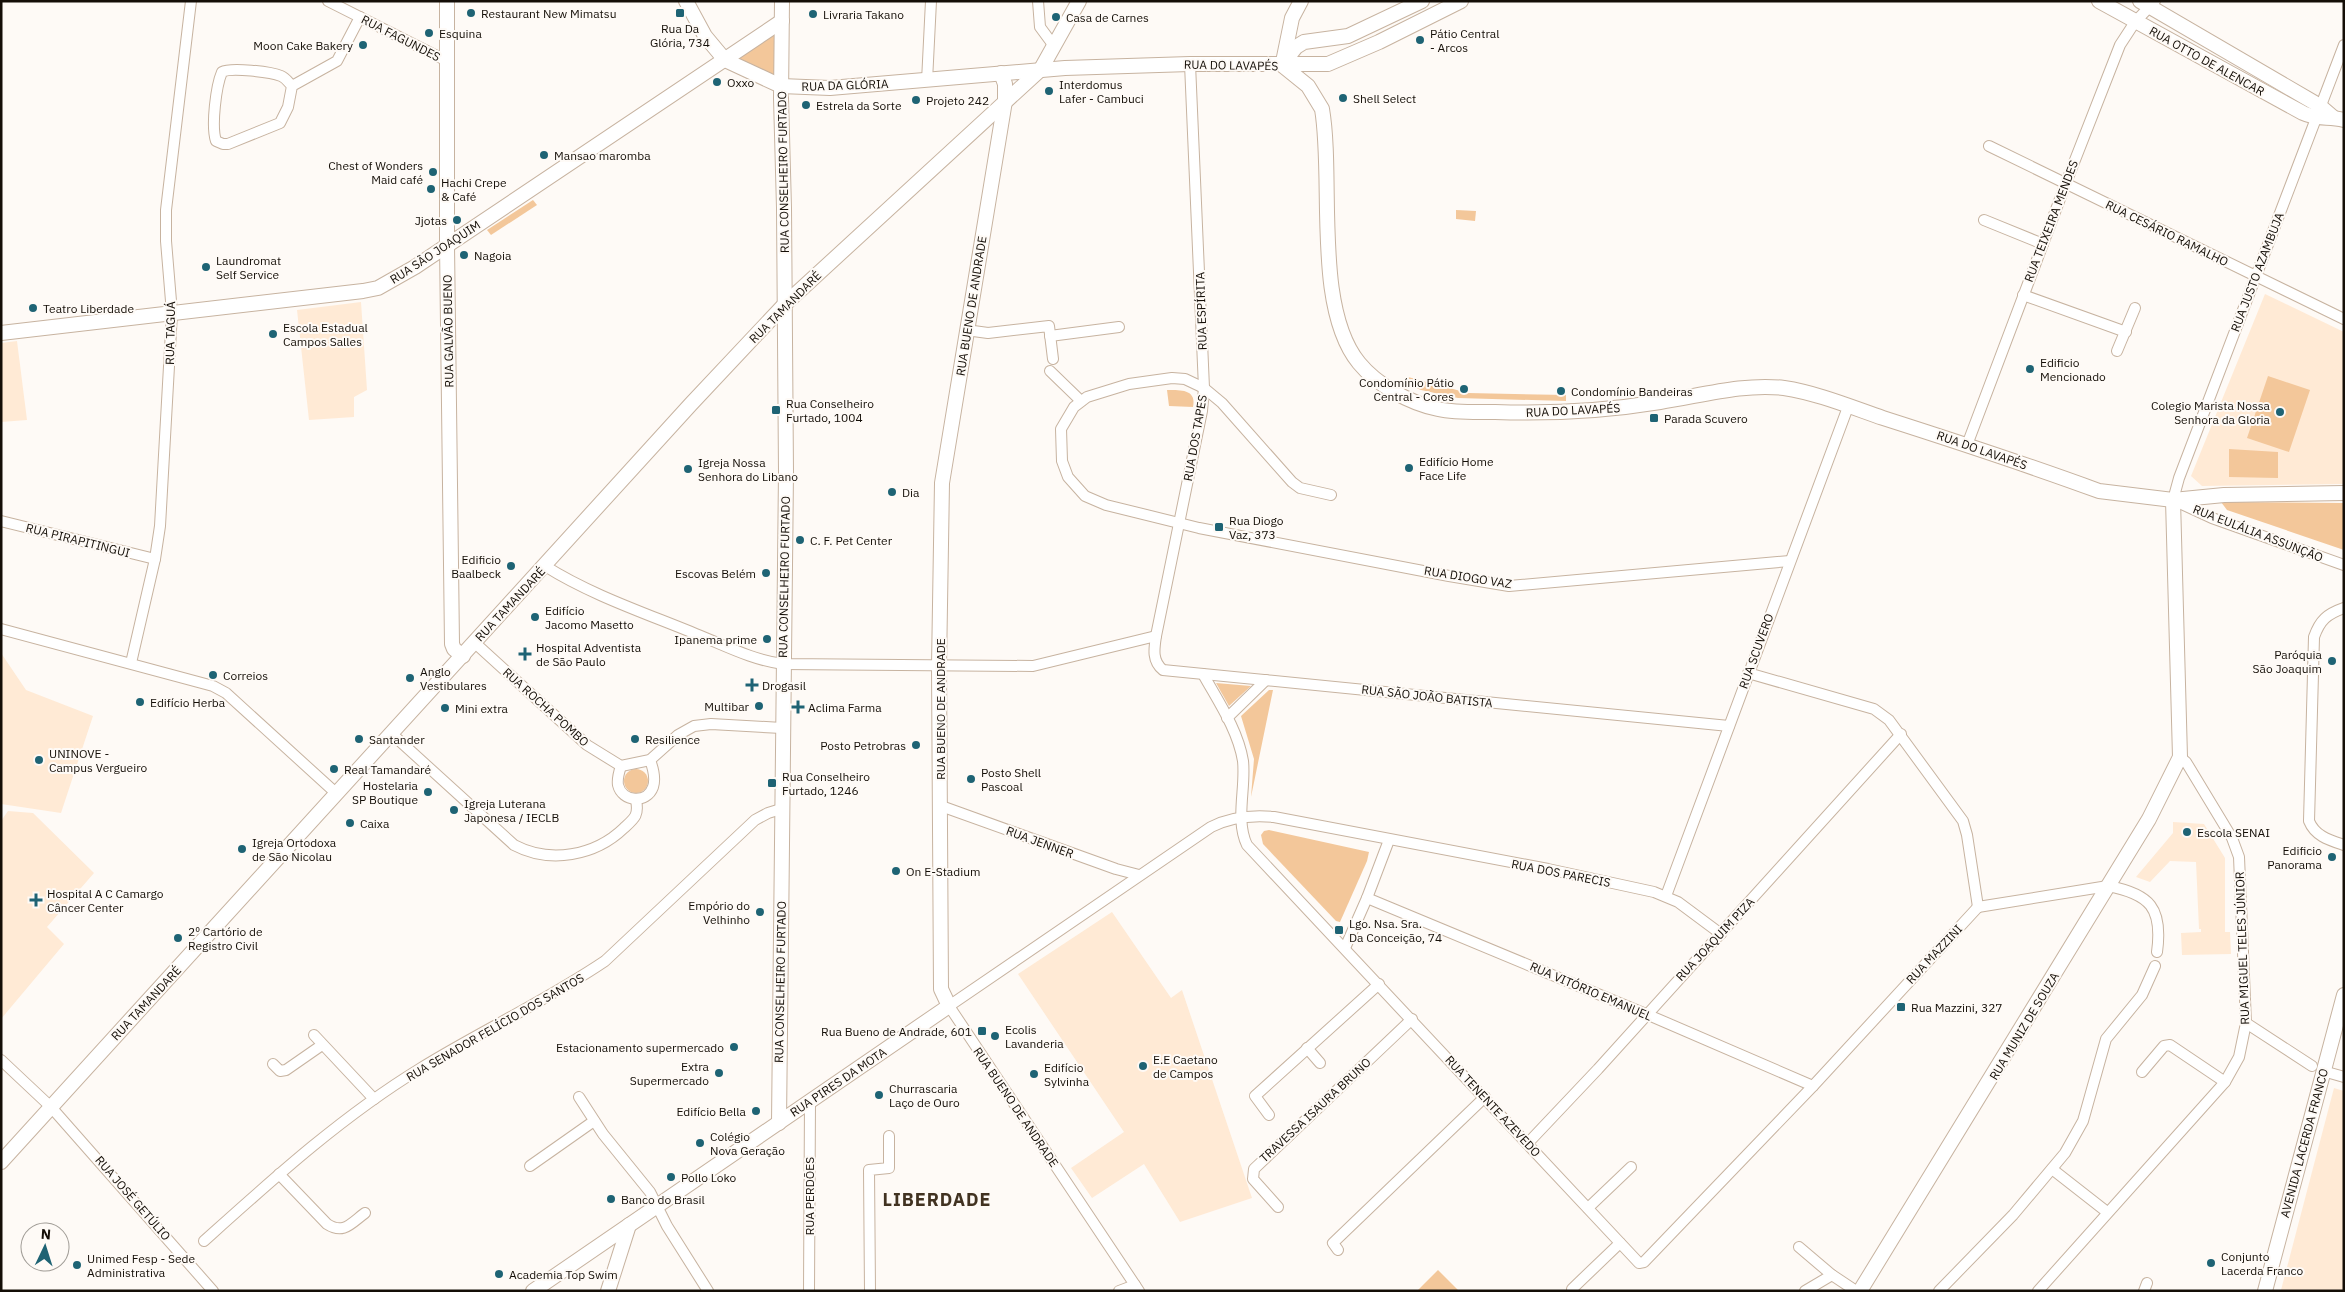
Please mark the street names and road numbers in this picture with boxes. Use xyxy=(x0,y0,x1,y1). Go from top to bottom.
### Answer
street label: RUA FAGUNDES xyxy=(359,12,443,64)
street label: RUA OTTO DE ALENCAR xyxy=(2147,23,2267,99)
street label: RUA DO LAVAPÉS xyxy=(1184,57,1278,73)
street label: RUA DA GLÓRIA xyxy=(801,76,889,94)
street label: RUA CONSELHEIRO FURTADO xyxy=(774,91,792,253)
street label: RUA TEIXEIRA MENDES xyxy=(2021,158,2081,284)
street label: RUA CESÁRIO RAMALHO xyxy=(2103,197,2231,269)
street label: RUA JUSTO AZAMBUJA xyxy=(2227,210,2287,334)
street label: RUA SÃO JOAQUIM xyxy=(387,217,483,287)
street label: RUA BUENO DE ANDRADE xyxy=(953,235,989,377)
street label: RUA TAMANDARÉ xyxy=(746,268,824,346)
street label: RUA ESPÍRITA xyxy=(1192,271,1210,350)
street label: RUA GALVÃO BUENO xyxy=(440,274,456,388)
street label: RUA TAGUÁ xyxy=(162,301,178,365)
street label: RUA DOS TAPES xyxy=(1180,394,1210,482)
street label: RUA DO LAVAPÉS xyxy=(1525,400,1621,420)
street label: RUA DO LAVAPÉS xyxy=(1935,428,2029,473)
street label: RUA CONSELHEIRO FURTADO xyxy=(775,496,793,658)
street label: RUA EULÁLIA ASSUNÇÃO xyxy=(2191,501,2325,565)
street label: RUA PIRAPITINGUI xyxy=(24,520,132,560)
street label: RUA DIOGO VAZ xyxy=(1423,563,1513,591)
street label: RUA TAMANDARÉ xyxy=(472,564,548,644)
street label: RUA SCUVERO xyxy=(1735,611,1777,691)
street label: RUA BUENO DE ANDRADE xyxy=(933,638,948,780)
street label: RUA ROCHA POMBO xyxy=(500,664,592,750)
street label: RUA SÃO JOÃO BATISTA xyxy=(1361,682,1494,710)
street label: RUA JENNER xyxy=(1004,823,1076,861)
street label: RUA DOS PARECIS xyxy=(1510,856,1612,890)
street label: RUA MIGUEL TELES JÚNIOR xyxy=(2232,871,2252,1025)
street label: RUA JOAQUIM PIZA xyxy=(1672,894,1758,984)
street label: RUA CONSELHEIRO FURTADO xyxy=(771,901,789,1063)
street label: RUA MAZZINI xyxy=(1903,921,1965,987)
street label: RUA VITÓRIO EMANUEL xyxy=(1528,958,1654,1024)
street label: RUA TAMANDARÉ xyxy=(108,963,184,1043)
street label: RUA MUNIZ DE SOUZA xyxy=(1986,969,2062,1083)
street label: RUA SENADOR FELÍCIO DOS SANTOS xyxy=(403,970,587,1084)
street label: RUA PIRES DA MOTA xyxy=(787,1044,889,1120)
street label: RUA BUENO DE ANDRADE xyxy=(970,1044,1062,1170)
street label: RUA TENENTE AZEVEDO xyxy=(1442,1052,1544,1160)
street label: TRAVESSA ISAURA BRUNO xyxy=(1256,1055,1374,1165)
street label: AVENIDA LACERDA FRANCO xyxy=(2277,1067,2331,1219)
street label: RUA JOSÉ GETÚLIO xyxy=(92,1153,174,1243)
street label: RUA PERDÕES xyxy=(802,1157,817,1235)

